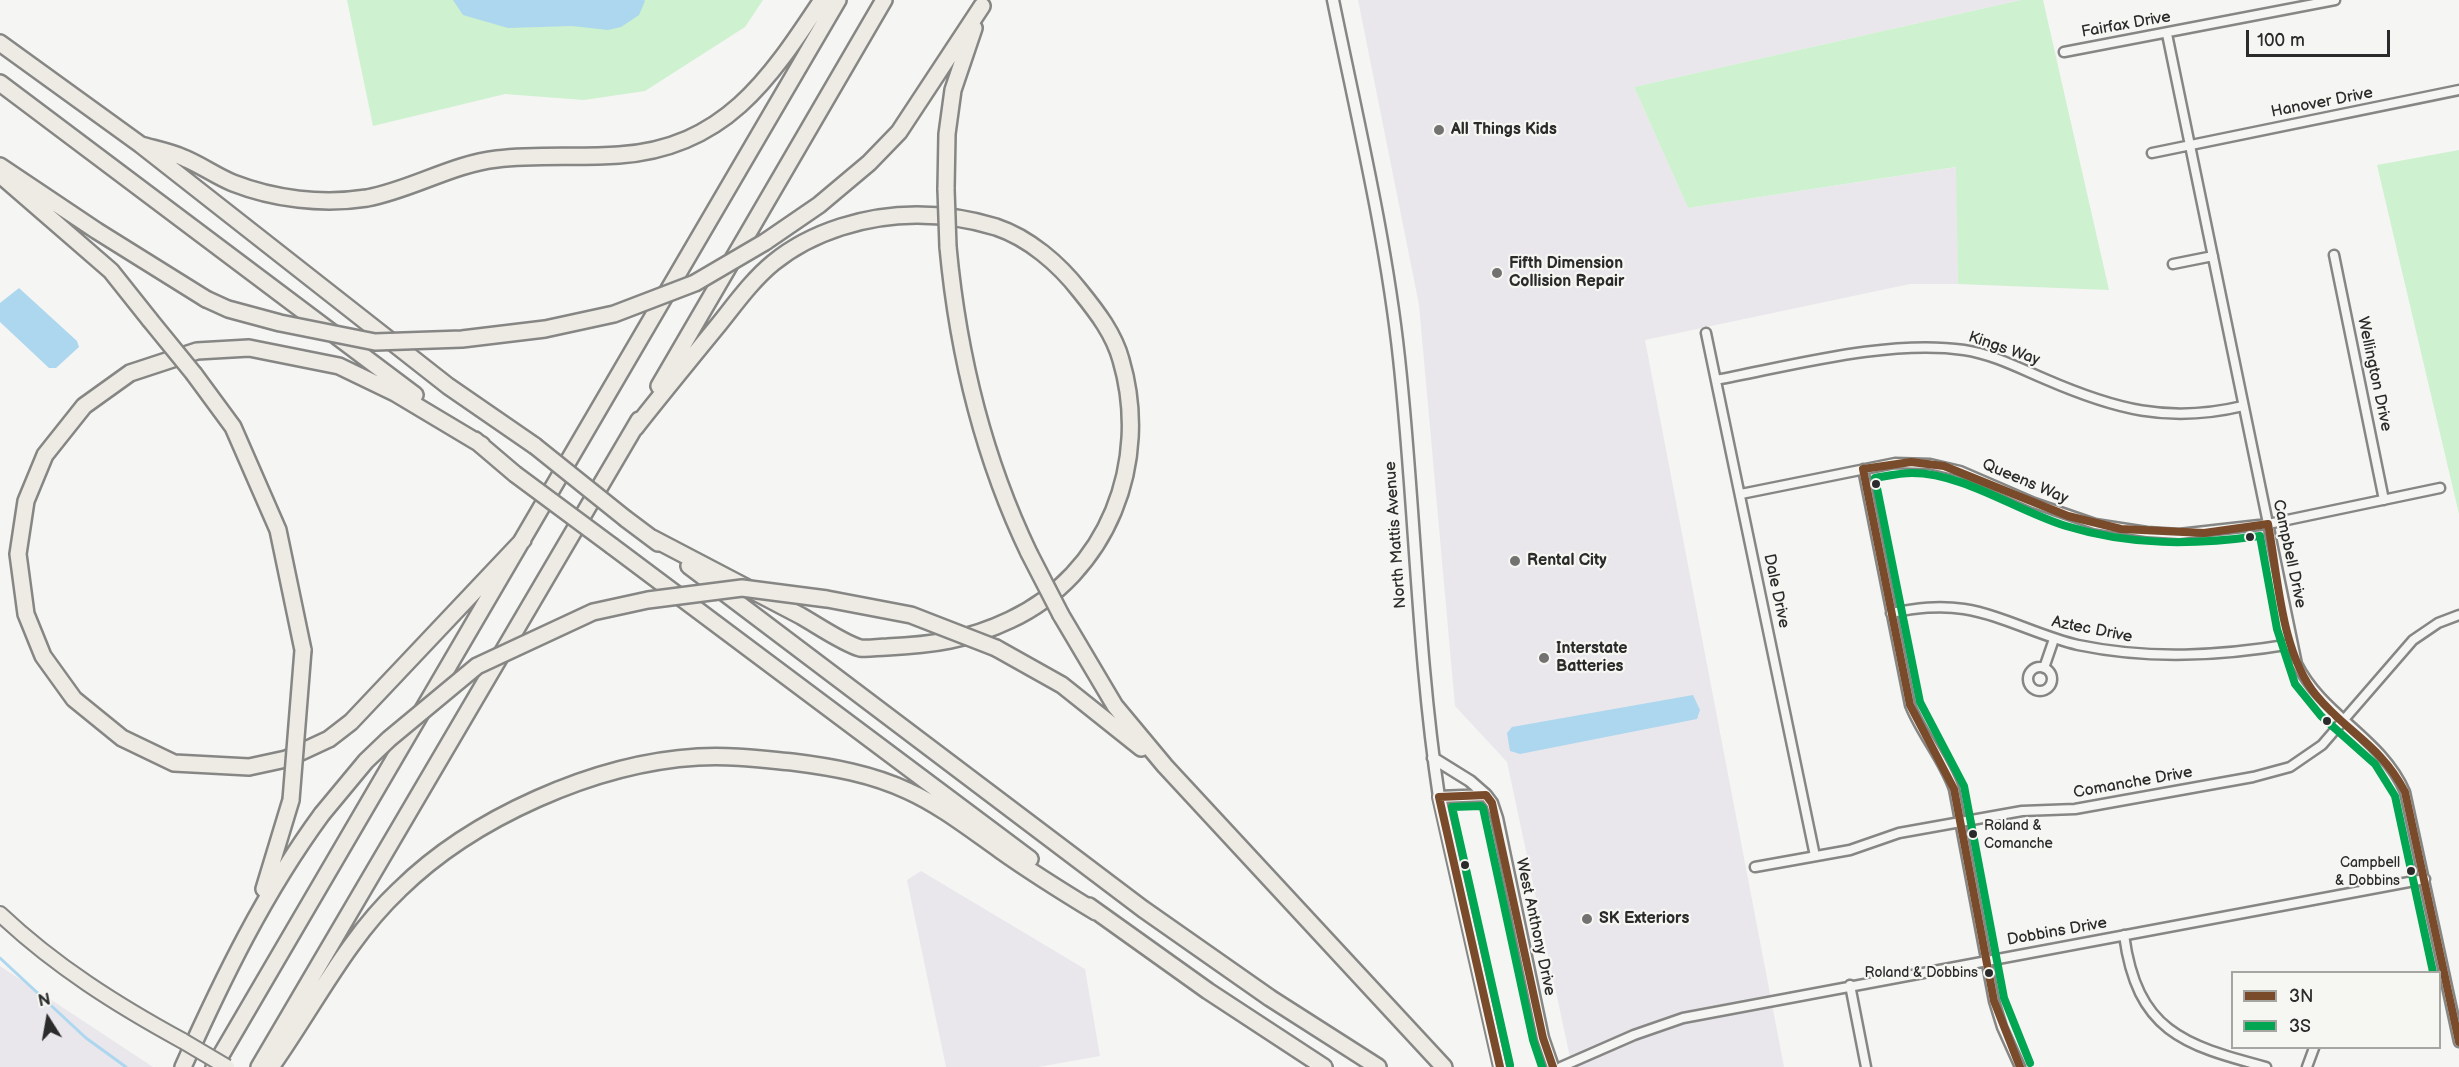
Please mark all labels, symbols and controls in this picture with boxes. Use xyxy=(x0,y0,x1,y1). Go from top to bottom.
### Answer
street label: Fairfax Drive xyxy=(2080,8,2172,42)
scale bar xyxy=(2249,18,2393,56)
text: 100 m xyxy=(2257,30,2305,51)
street label: Hanover Drive xyxy=(2269,84,2375,122)
place label: All Things Kids xyxy=(1451,120,1557,140)
marker: All Things Kids xyxy=(1432,123,1446,137)
place label: Fifth Dimension Collision Repair xyxy=(1509,254,1624,292)
marker: Fifth Dimension Collision Repair xyxy=(1490,266,1504,280)
street label: Wellington Drive xyxy=(2352,315,2396,433)
street label: Kings Way xyxy=(1966,328,2042,370)
street label: Queens Way xyxy=(1979,455,2071,509)
street label: North Mattis Avenue xyxy=(1381,461,1411,609)
unlabelled marker xyxy=(1870,478,1882,490)
street label: Campbell Drive xyxy=(2268,498,2310,610)
unlabelled marker xyxy=(2244,531,2256,543)
place label: Rental City xyxy=(1527,551,1607,571)
street label: Dale Drive xyxy=(1759,552,1793,630)
marker: Rental City xyxy=(1508,554,1522,568)
street label: Aztec Drive xyxy=(2050,613,2134,647)
place label: Interstate Batteries xyxy=(1556,639,1628,677)
marker: Interstate Batteries xyxy=(1537,651,1551,665)
unlabelled marker xyxy=(2321,715,2333,727)
street label: Comanche Drive xyxy=(2072,763,2194,803)
place label: Roland & Comanche xyxy=(1984,818,2053,850)
marker: Roland & Comanche xyxy=(1967,828,1979,840)
place label: Campbell & Dobbins xyxy=(2335,855,2400,888)
street label: West Anthony Drive xyxy=(1511,856,1559,998)
unlabelled marker xyxy=(1459,859,1471,871)
marker: Campbell & Dobbins xyxy=(2405,865,2417,877)
place label: SK Exteriors xyxy=(1599,909,1689,929)
marker: SK Exteriors xyxy=(1580,912,1594,926)
street label: Dobbins Drive xyxy=(2006,914,2108,950)
place label: Roland & Dobbins xyxy=(1865,965,1978,981)
marker: Roland & Dobbins xyxy=(1983,967,1995,979)
legend xyxy=(2231,971,2441,1049)
text: 3N xyxy=(2289,986,2314,1007)
north arrow xyxy=(18,989,78,1049)
text: N xyxy=(37,990,52,1011)
text: 3S xyxy=(2289,1016,2311,1037)

